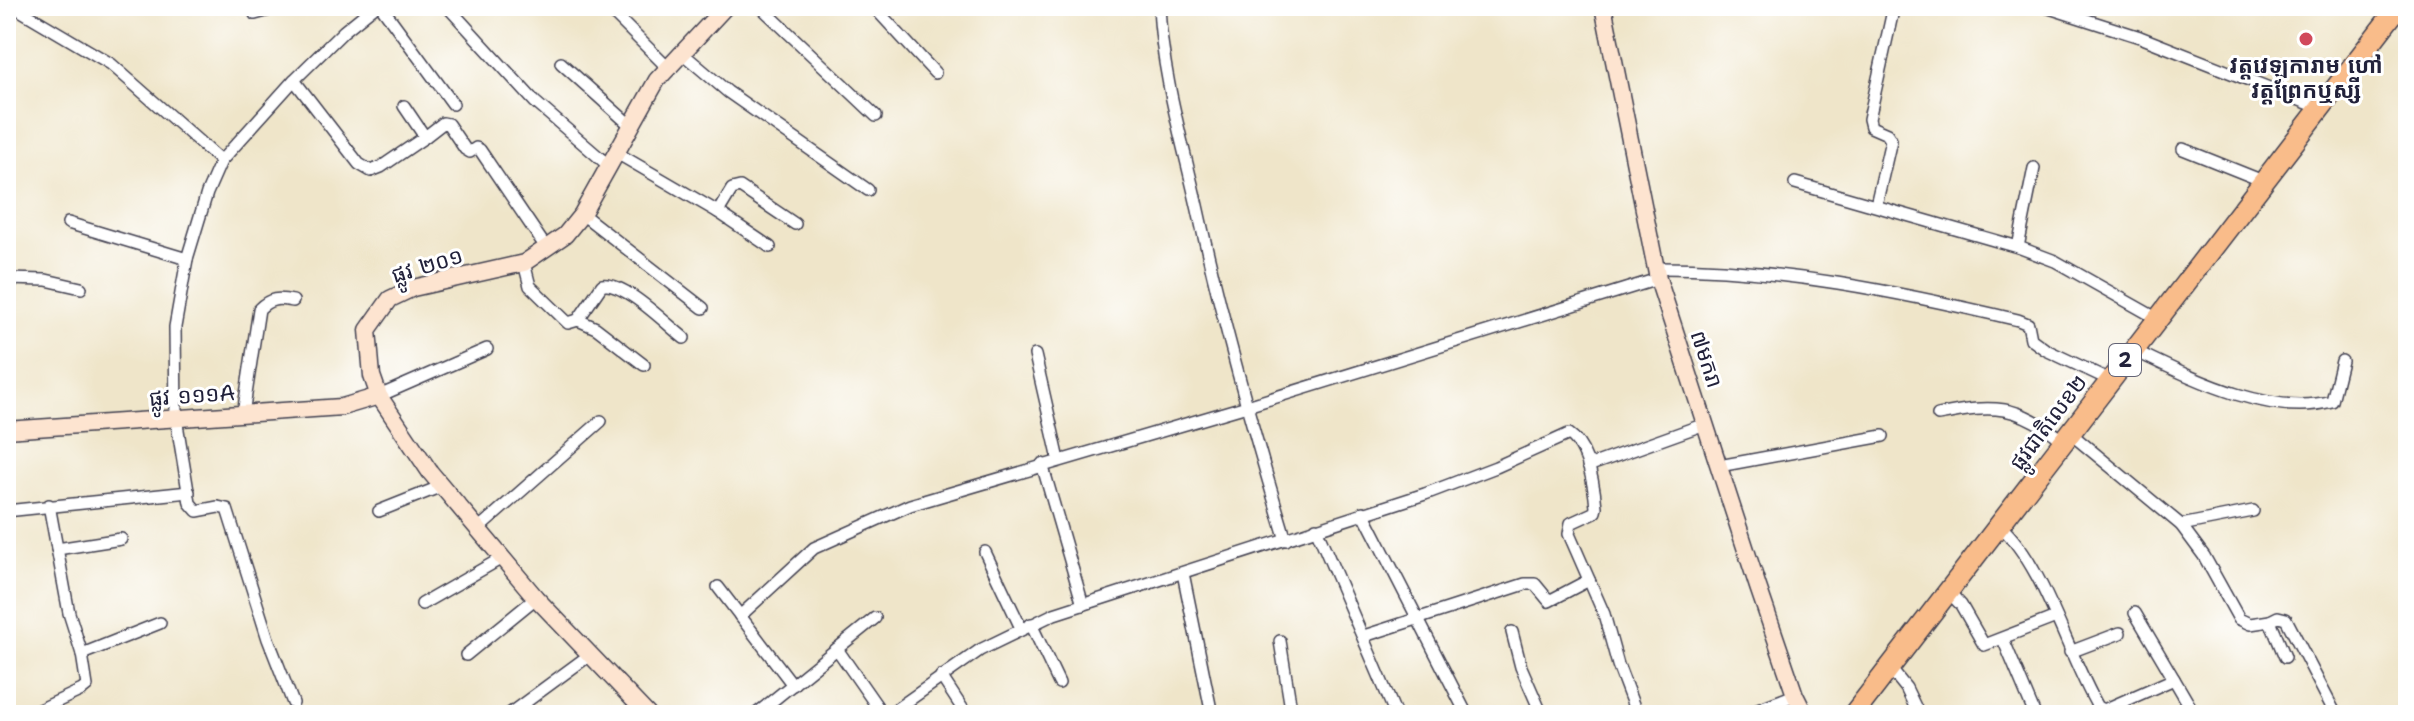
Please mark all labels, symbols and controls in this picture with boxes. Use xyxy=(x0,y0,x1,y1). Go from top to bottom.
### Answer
marker: វត្តវេឡុការាម ហៅ វត្តព្រែកឬស្សី xyxy=(2297,30,2315,48)
place label: វត្តវេឡុការាម ហៅ វត្តព្រែកឬស្សី xyxy=(2229,51,2383,105)
street label: ផ្លូវ ២០១ xyxy=(388,241,468,295)
street label: ៧មករា xyxy=(1684,327,1729,392)
road number: 2 xyxy=(2109,344,2141,376)
street label: ផ្លូវជាតិលេខ២ xyxy=(2003,369,2098,479)
street label: ផ្លូវ ១១១A xyxy=(148,378,237,418)

